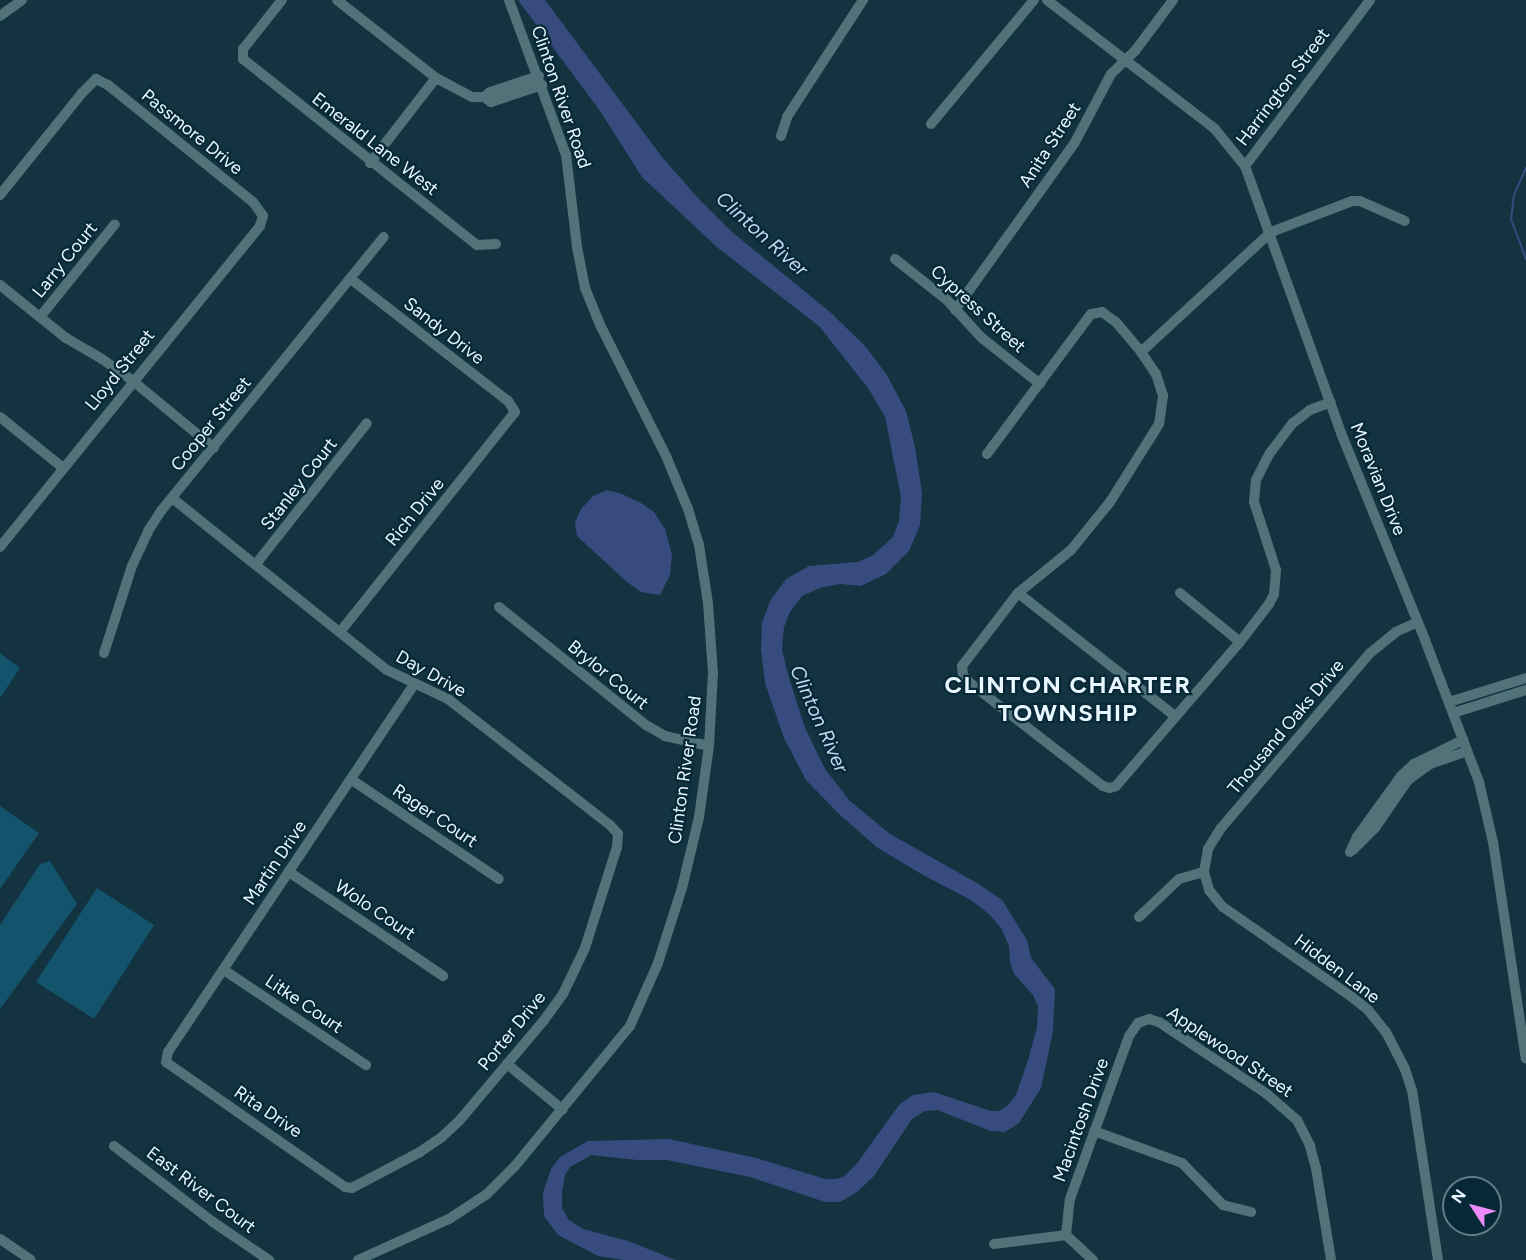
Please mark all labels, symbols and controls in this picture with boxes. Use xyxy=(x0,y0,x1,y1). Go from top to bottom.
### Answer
street label: Clinton River Road xyxy=(526,23,596,171)
street label: Harrington Street xyxy=(1232,24,1334,150)
street label: Passmore Drive xyxy=(137,85,247,179)
street label: Emerald Lane West xyxy=(307,88,443,200)
street label: Anita Street xyxy=(1014,98,1086,192)
water label: Clinton River xyxy=(711,187,813,281)
street label: Larry Court xyxy=(28,218,102,302)
street label: Cypress Street xyxy=(926,261,1030,357)
street label: Sandy Drive xyxy=(399,293,489,369)
street label: Lloyd Street xyxy=(81,325,159,415)
street label: Cooper Street xyxy=(166,372,256,476)
street label: Moravian Drive xyxy=(1346,419,1410,539)
street label: Stanley Court xyxy=(256,434,342,534)
street label: Rich Drive xyxy=(381,474,449,550)
street label: Brylor Court xyxy=(563,636,653,714)
street label: Day Drive xyxy=(392,646,470,702)
street label: Thousand Oaks Drive xyxy=(1223,655,1349,799)
water label: Clinton River xyxy=(785,661,853,777)
district label: CLINTON CHARTER TOWNSHIP xyxy=(945,671,1191,727)
street label: Clinton River Road xyxy=(664,695,706,845)
street label: Rager Court xyxy=(388,780,482,852)
street label: Martin Drive xyxy=(239,817,311,909)
street label: Wolo Court xyxy=(331,875,419,945)
street label: Hidden Lane xyxy=(1290,930,1384,1008)
street label: Litke Court xyxy=(261,970,347,1038)
street label: Porter Drive xyxy=(474,987,550,1075)
street label: Applewood Street xyxy=(1163,1002,1297,1102)
street label: Macintosh Drive xyxy=(1049,1055,1113,1185)
street label: Rita Drive xyxy=(230,1081,306,1143)
street label: East River Court xyxy=(142,1142,260,1238)
north arrow xyxy=(1442,1176,1502,1236)
text: N xyxy=(1447,1186,1470,1207)

